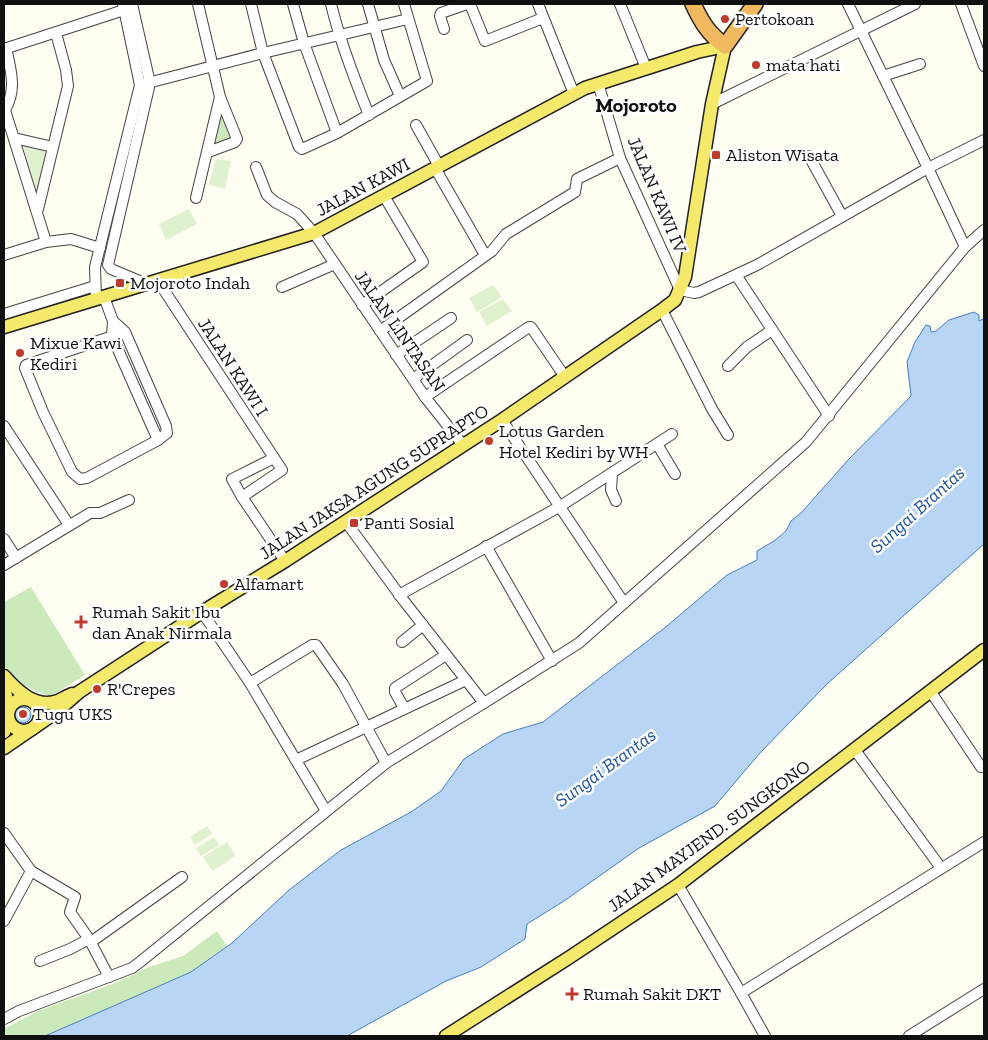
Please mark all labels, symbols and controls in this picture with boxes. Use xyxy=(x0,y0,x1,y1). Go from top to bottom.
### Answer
place label: Pertokoan xyxy=(735,8,815,30)
marker: Pertokoan xyxy=(719,13,731,25)
place label: mata hati xyxy=(766,54,840,76)
marker: mata hati xyxy=(750,59,762,71)
district label: Mojoroto xyxy=(595,93,677,117)
street label: JALAN KAWI IV xyxy=(623,133,692,257)
place label: Aliston Wisata xyxy=(726,144,839,166)
marker: Aliston Wisata xyxy=(710,149,722,161)
street label: JALAN KAWI xyxy=(312,153,414,221)
street label: JALAN LINTASAN xyxy=(350,266,450,396)
place label: Mojoroto Indah xyxy=(130,272,250,294)
marker: Mojoroto Indah xyxy=(114,277,126,289)
street label: JALAN KAWI I xyxy=(193,314,273,420)
place label: Mixue Kawi Kediri xyxy=(30,332,122,375)
marker: Mixue Kawi Kediri xyxy=(14,347,26,359)
street label: JALAN JAKSA AGUNG SUPRAPTO xyxy=(255,400,493,564)
place label: Lotus Garden Hotel Kediri by WH xyxy=(499,420,649,463)
marker: Lotus Garden Hotel Kediri by WH xyxy=(483,435,495,447)
water label: Sungai Brantas xyxy=(865,461,969,558)
place label: Panti Sosial xyxy=(364,512,454,534)
marker: Panti Sosial xyxy=(348,517,360,529)
place label: Alfamart xyxy=(234,573,304,595)
marker: Alfamart xyxy=(218,578,230,590)
place label: Rumah Sakit Ibu dan Anak Nirmala xyxy=(92,601,232,644)
marker: Rumah Sakit Ibu dan Anak Nirmala xyxy=(74,615,88,629)
place label: R'Crepes xyxy=(107,678,176,700)
marker: R'Crepes xyxy=(91,683,103,695)
place label: Tugu UKS xyxy=(33,703,112,725)
marker: Tugu UKS xyxy=(17,708,29,720)
water label: Sungai Brantas xyxy=(550,723,660,812)
street label: JALAN MAYJEND. SUNGKONO xyxy=(604,755,814,917)
place label: Rumah Sakit DKT xyxy=(583,983,721,1005)
marker: Rumah Sakit DKT xyxy=(565,987,579,1001)

